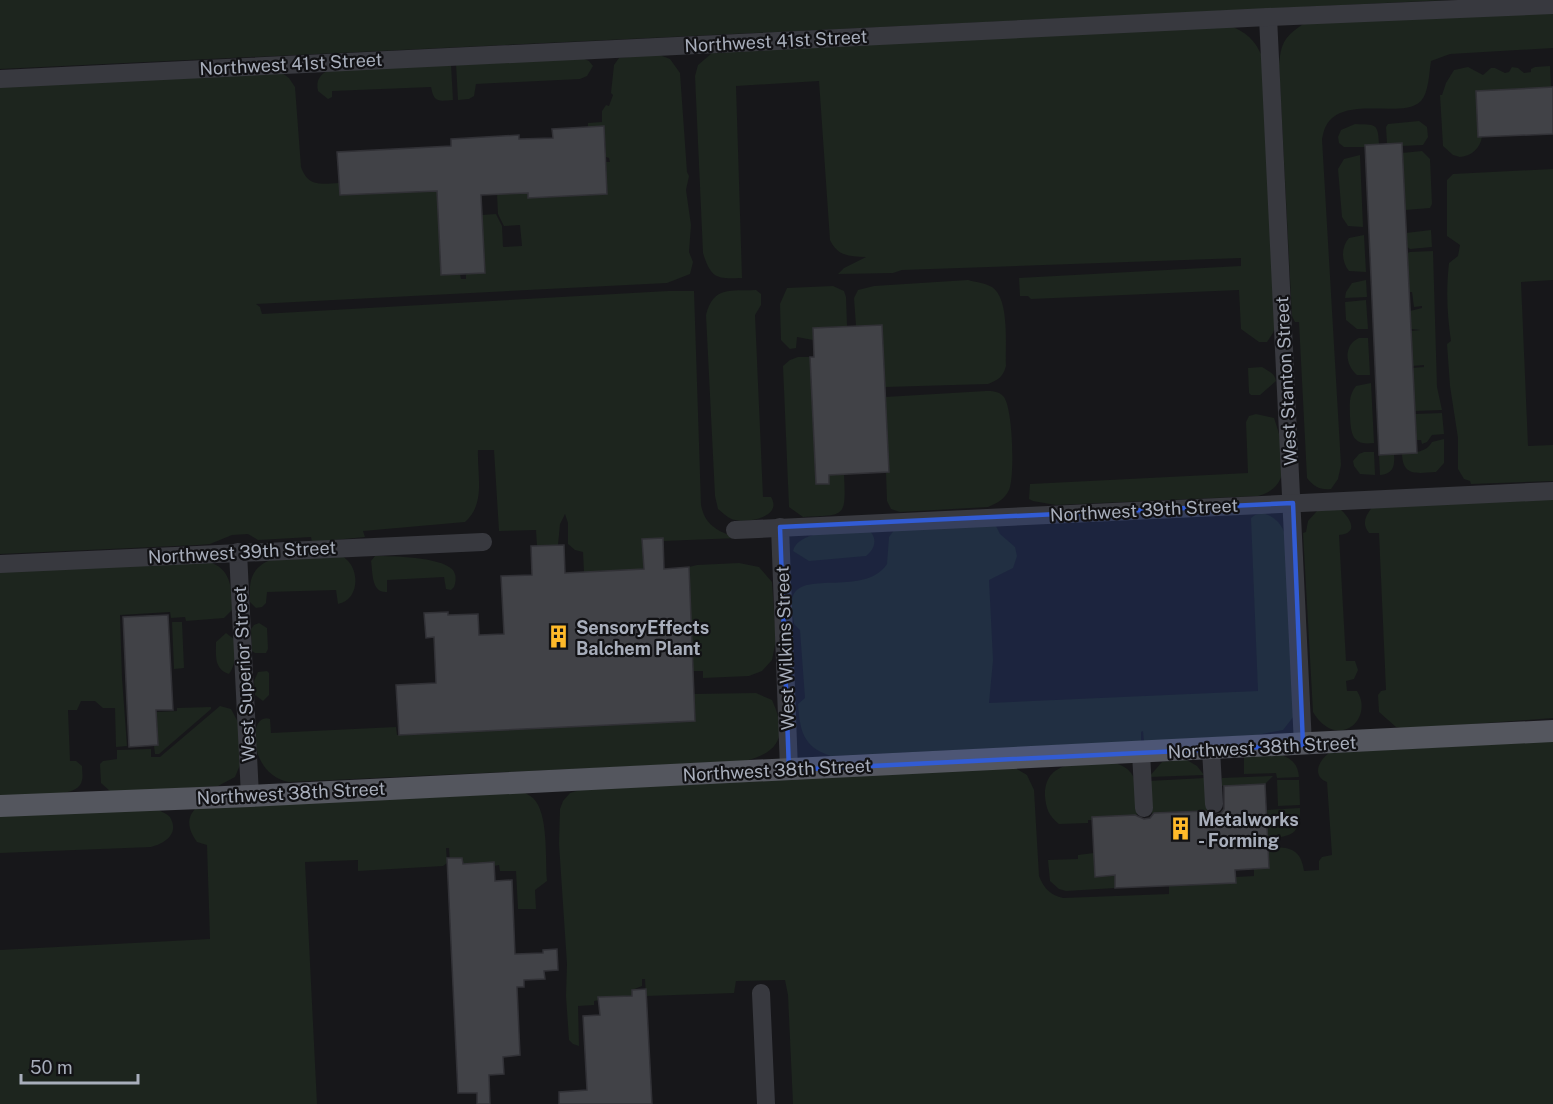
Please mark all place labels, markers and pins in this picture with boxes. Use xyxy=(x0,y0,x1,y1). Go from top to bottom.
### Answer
place label: SensoryEffects Balchem Plant xyxy=(576,617,709,659)
building icon: SensoryEffects Balchem Plant xyxy=(545,624,571,650)
place label: Metalworks - Forming xyxy=(1198,809,1299,851)
building icon: Metalworks - Forming xyxy=(1167,816,1193,842)

